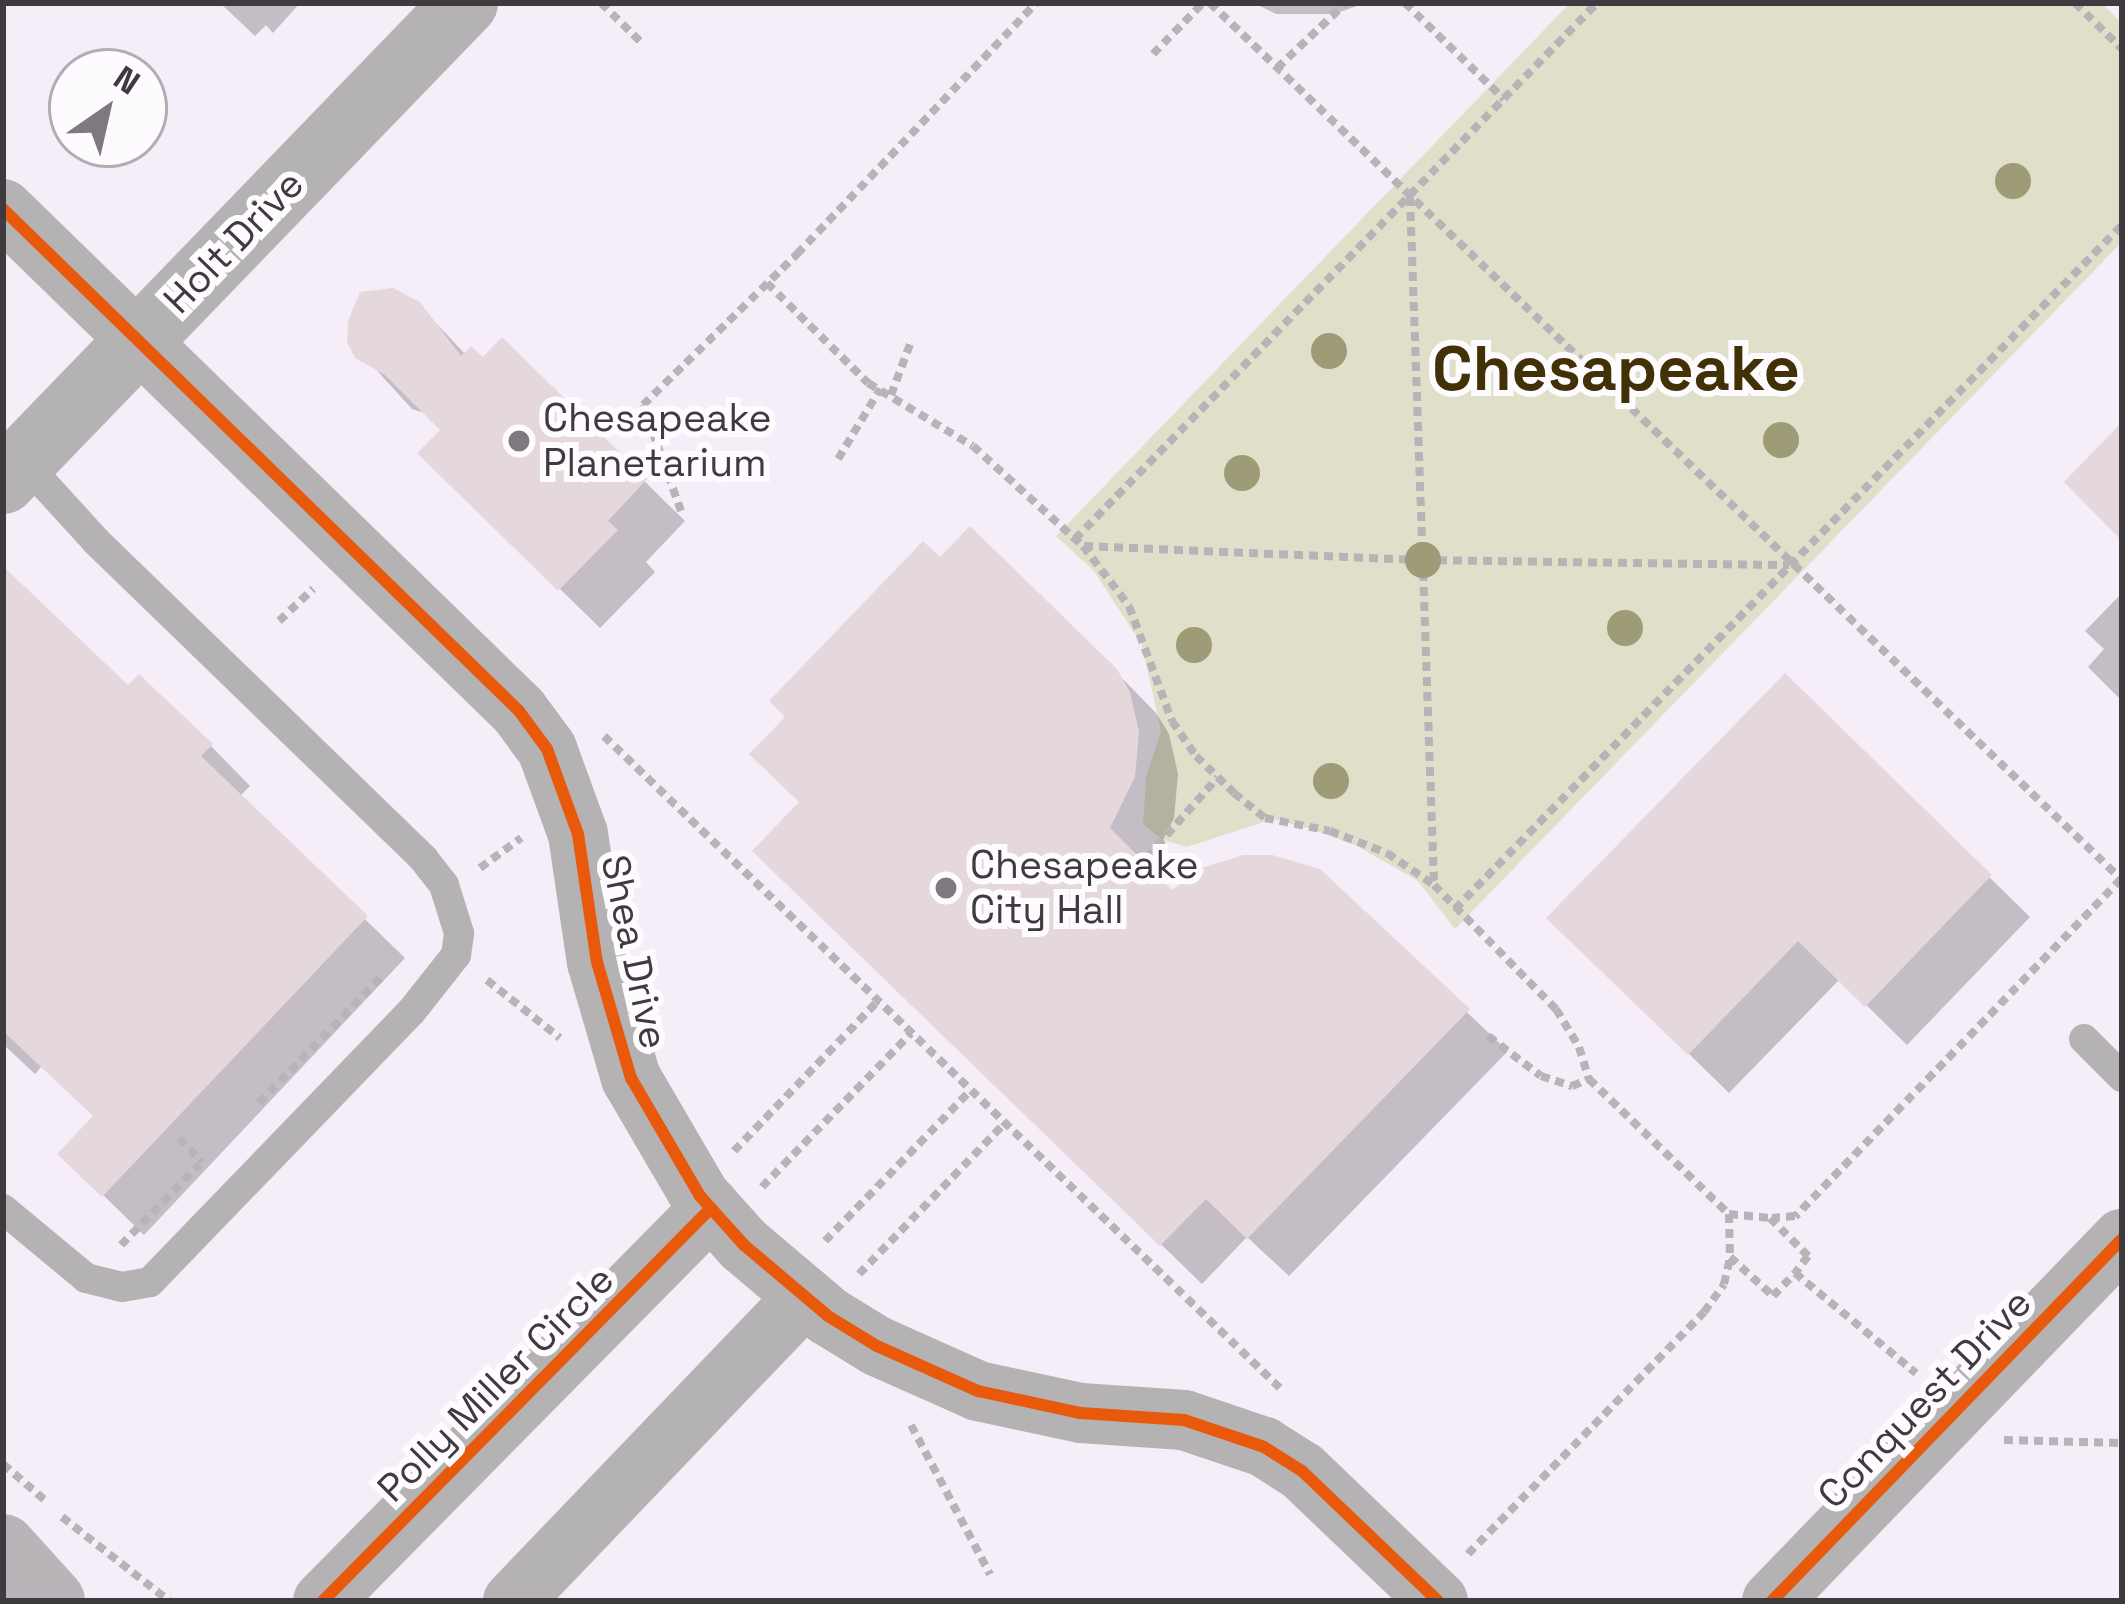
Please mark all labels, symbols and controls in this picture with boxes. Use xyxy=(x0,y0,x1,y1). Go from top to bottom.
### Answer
north arrow xyxy=(48,48,168,168)
text: N xyxy=(106,57,147,104)
street label: Holt Drive xyxy=(154,161,314,323)
district label: Chesapeake xyxy=(1432,330,1800,406)
place label: Chesapeake Planetarium xyxy=(543,396,772,487)
marker: Chesapeake Planetarium xyxy=(506,428,532,454)
place label: Chesapeake City Hall xyxy=(970,843,1199,934)
street label: Shea Drive xyxy=(591,851,677,1053)
marker: Chesapeake City Hall xyxy=(933,875,959,901)
street label: Polly Miller Circle xyxy=(368,1256,624,1512)
street label: Conquest Drive xyxy=(1809,1280,2041,1518)

